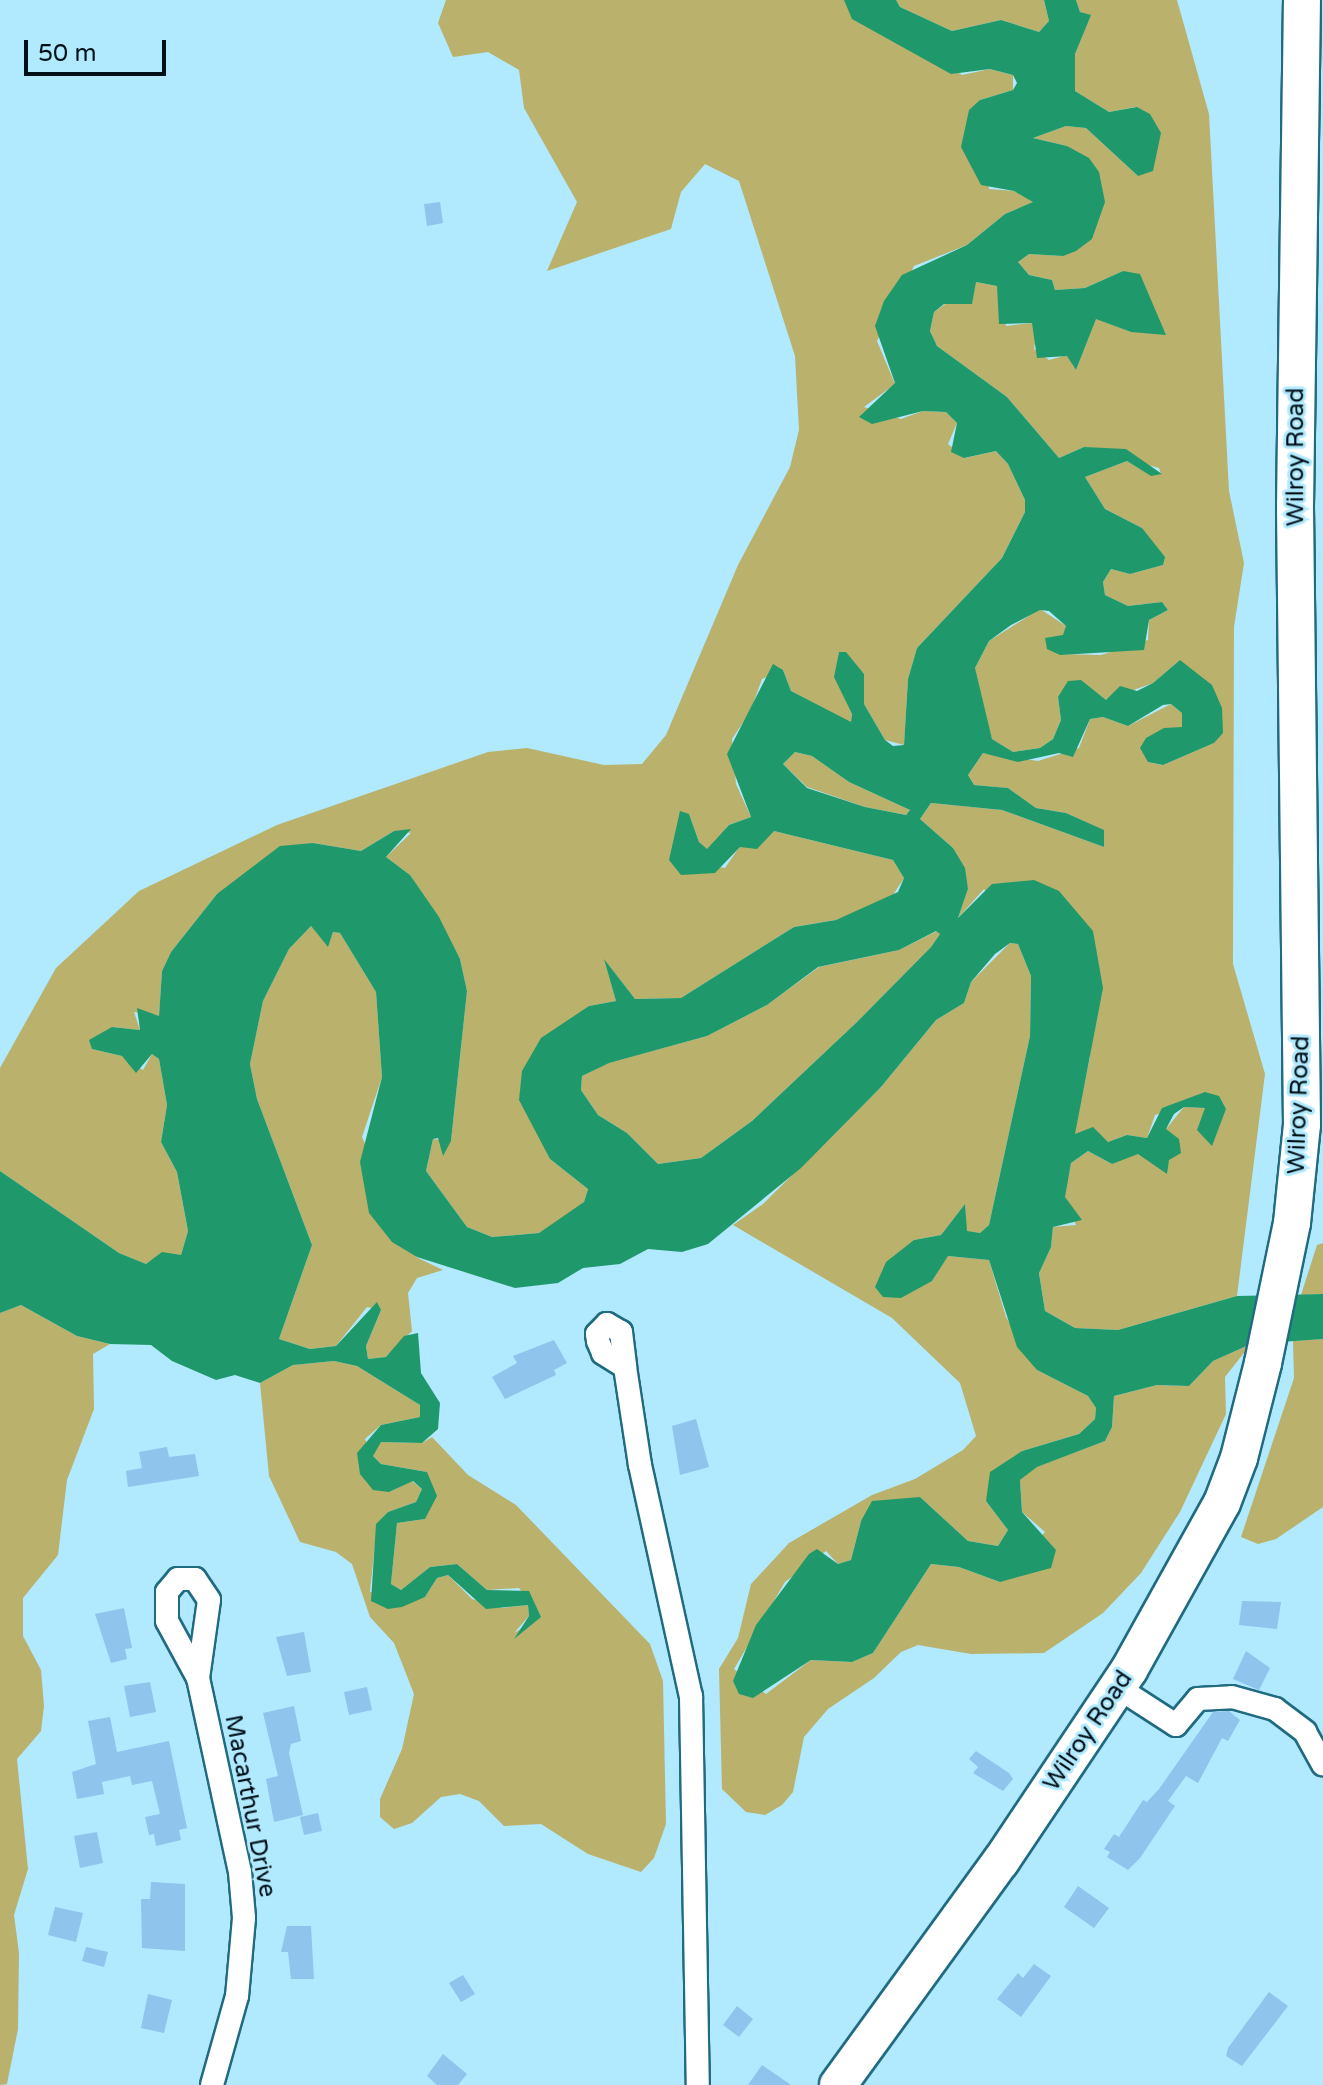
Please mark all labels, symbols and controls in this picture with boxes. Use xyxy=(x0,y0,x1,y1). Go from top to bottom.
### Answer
scale bar xyxy=(28,24,170,74)
text: 50 m xyxy=(38,39,96,68)
street label: Wilroy Road xyxy=(1282,388,1310,526)
street label: Wilroy Road xyxy=(1282,1035,1316,1175)
street label: Wilroy Road xyxy=(1037,1665,1139,1797)
street label: Macarthur Drive xyxy=(218,1712,282,1900)

